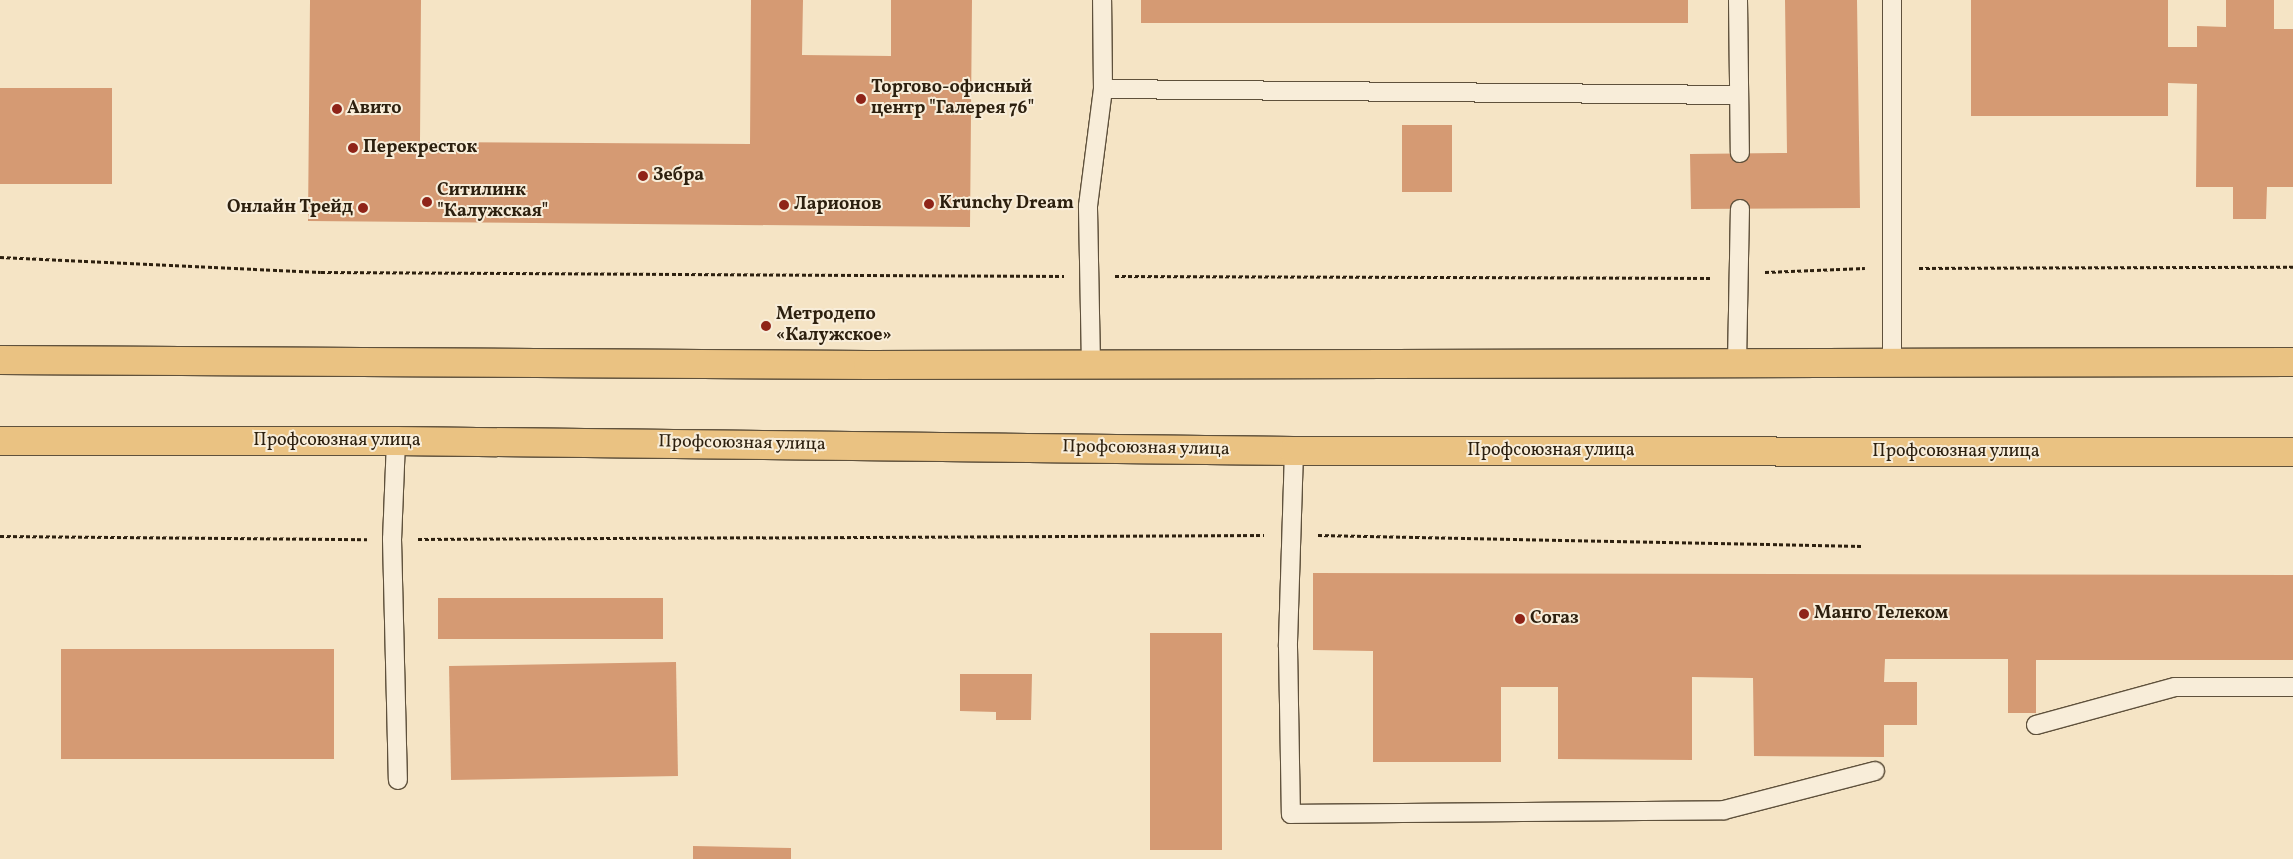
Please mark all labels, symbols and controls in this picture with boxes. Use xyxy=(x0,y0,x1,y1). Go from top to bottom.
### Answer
place label: Торгово-офисный центр "Галерея 76" xyxy=(871,78,1034,120)
marker: Торгово-офисный центр "Галерея 76" xyxy=(855,93,867,105)
place label: Авито xyxy=(347,98,402,120)
marker: Авито xyxy=(331,103,343,115)
place label: Перекресток xyxy=(363,137,477,159)
marker: Перекресток xyxy=(347,142,359,154)
place label: Зебра xyxy=(653,165,704,187)
marker: Зебра xyxy=(637,170,649,182)
place label: Ситилинк "Калужская" xyxy=(437,181,548,223)
place label: Krunchy Dream xyxy=(939,193,1074,215)
place label: Ларионов xyxy=(794,194,882,216)
marker: Ситилинк "Калужская" xyxy=(421,196,433,208)
place label: Онлайн Трейд xyxy=(227,197,353,219)
marker: Krunchy Dream xyxy=(923,198,935,210)
marker: Ларионов xyxy=(778,199,790,211)
marker: Онлайн Трейд xyxy=(357,202,369,214)
place label: Метродепо «Калужское» xyxy=(776,305,892,348)
marker: Метродепо «Калужское» xyxy=(760,320,772,332)
street label: Профсоюзная улица xyxy=(253,430,421,452)
street label: Профсоюзная улица xyxy=(658,432,826,456)
street label: Профсоюзная улица xyxy=(1062,437,1230,461)
street label: Профсоюзная улица xyxy=(1467,440,1635,462)
street label: Профсоюзная улица xyxy=(1872,441,2040,463)
place label: Манго Телеком xyxy=(1814,603,1949,625)
place label: Согаз xyxy=(1530,608,1579,630)
marker: Манго Телеком xyxy=(1798,608,1810,620)
marker: Согаз xyxy=(1514,613,1526,625)

